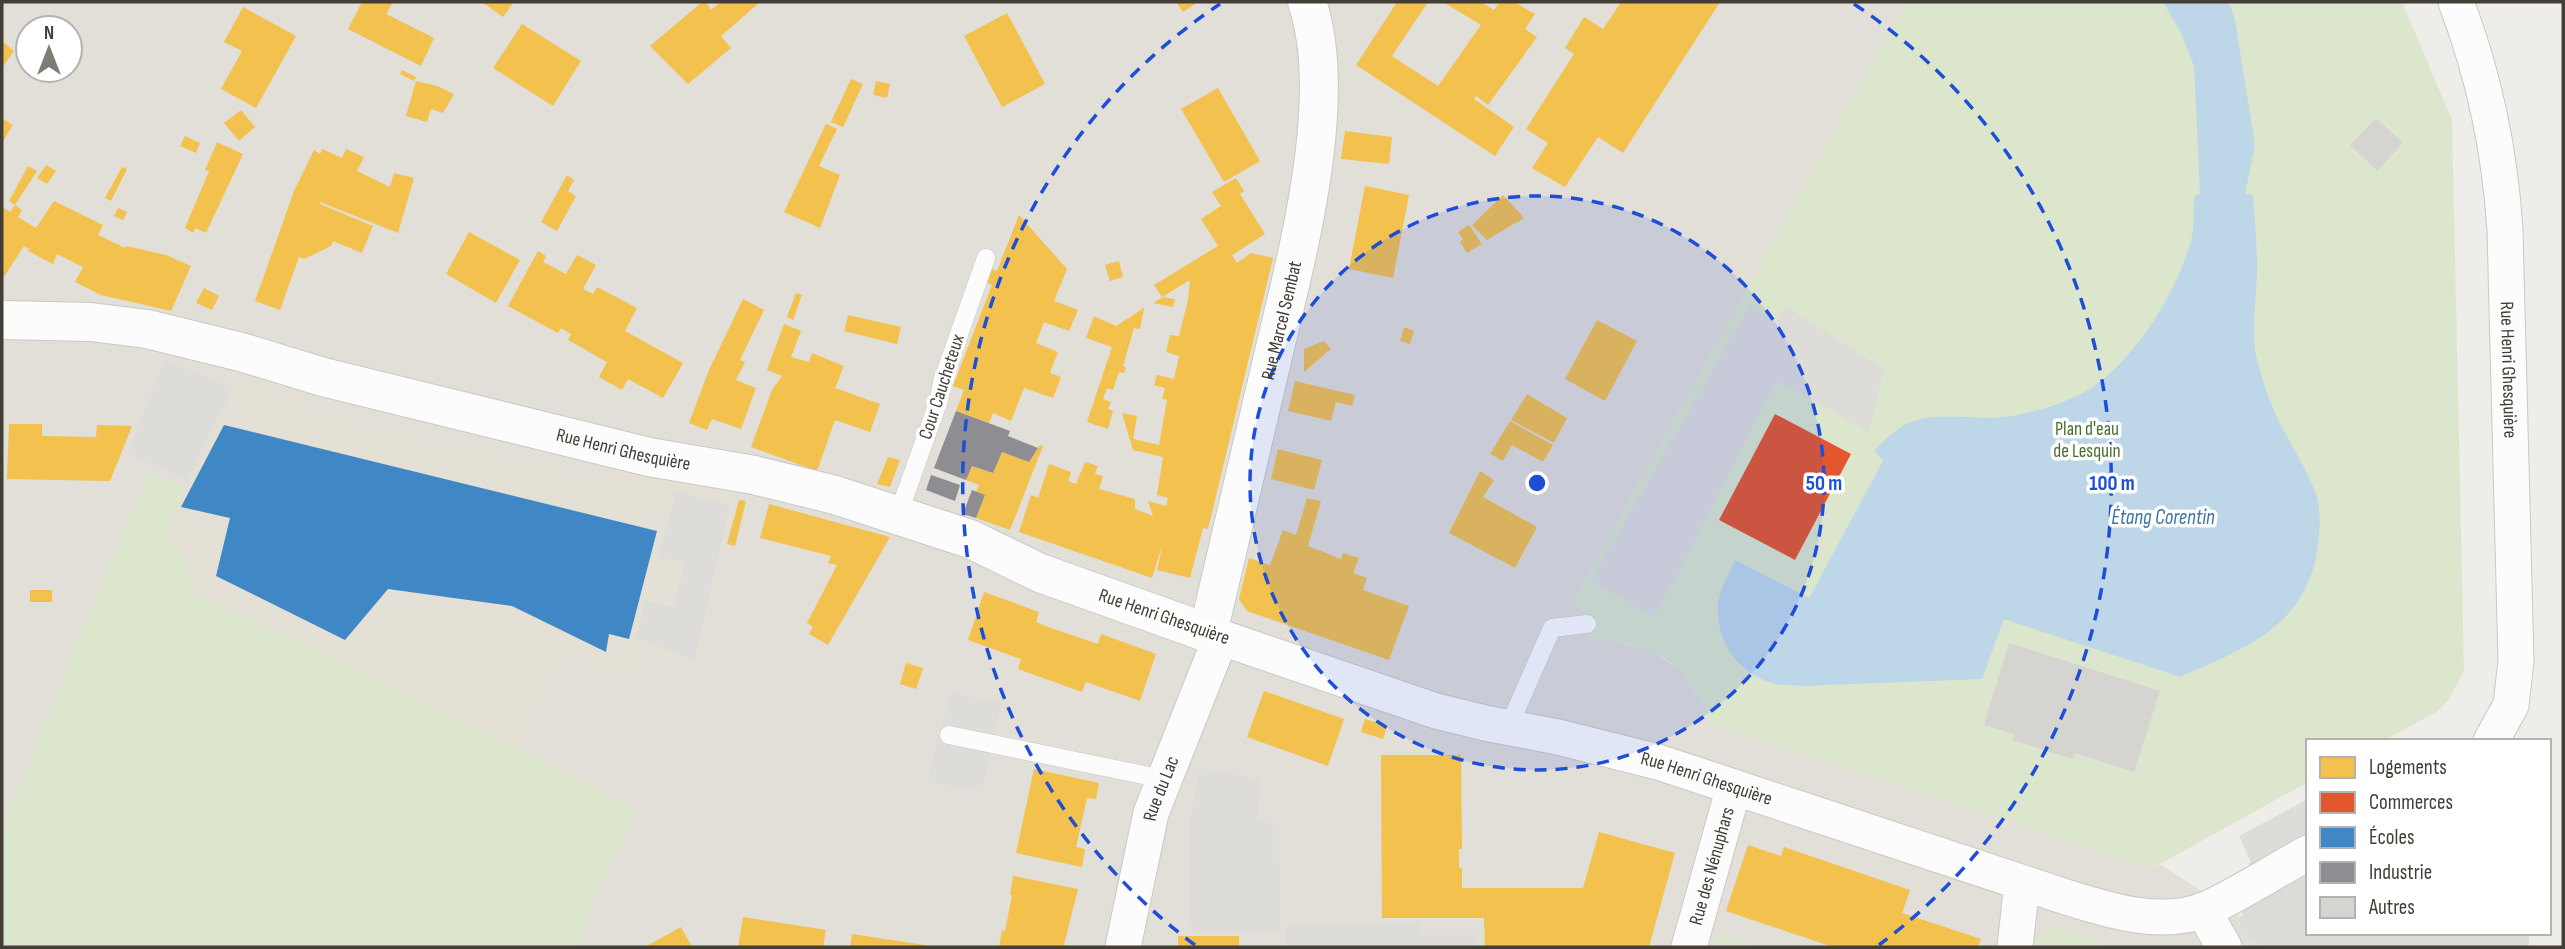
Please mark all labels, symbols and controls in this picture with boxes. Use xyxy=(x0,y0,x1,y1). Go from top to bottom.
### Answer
north arrow xyxy=(14,14,84,84)
text: N xyxy=(44,22,54,45)
street label: Rue Marcel Sembat xyxy=(1256,259,1307,382)
street label: Rue Henri Ghesquière xyxy=(2495,301,2522,439)
street label: Cour Caucheteux xyxy=(914,332,970,442)
park label: Plan d'eau de Lesquin xyxy=(2053,418,2121,463)
street label: Rue Henri Ghesquière xyxy=(554,423,692,475)
centre of rings xyxy=(1525,471,1549,495)
text: 50 m xyxy=(1806,471,1842,496)
text: 100 m xyxy=(2089,471,2135,496)
water label: Étang Corentin xyxy=(2111,505,2215,530)
street label: Rue Henri Ghesquière xyxy=(1096,584,1232,650)
legend xyxy=(2306,739,2551,935)
street label: Rue Henri Ghesquière xyxy=(1638,747,1775,810)
street label: Rue du Lac xyxy=(1138,753,1184,823)
text: Logements xyxy=(2369,755,2447,780)
text: Commerces xyxy=(2369,790,2453,815)
street label: Rue des Nénuphars xyxy=(1684,804,1739,928)
text: Écoles xyxy=(2369,825,2414,850)
text: Industrie xyxy=(2369,860,2432,885)
text: Autres xyxy=(2368,895,2415,920)

